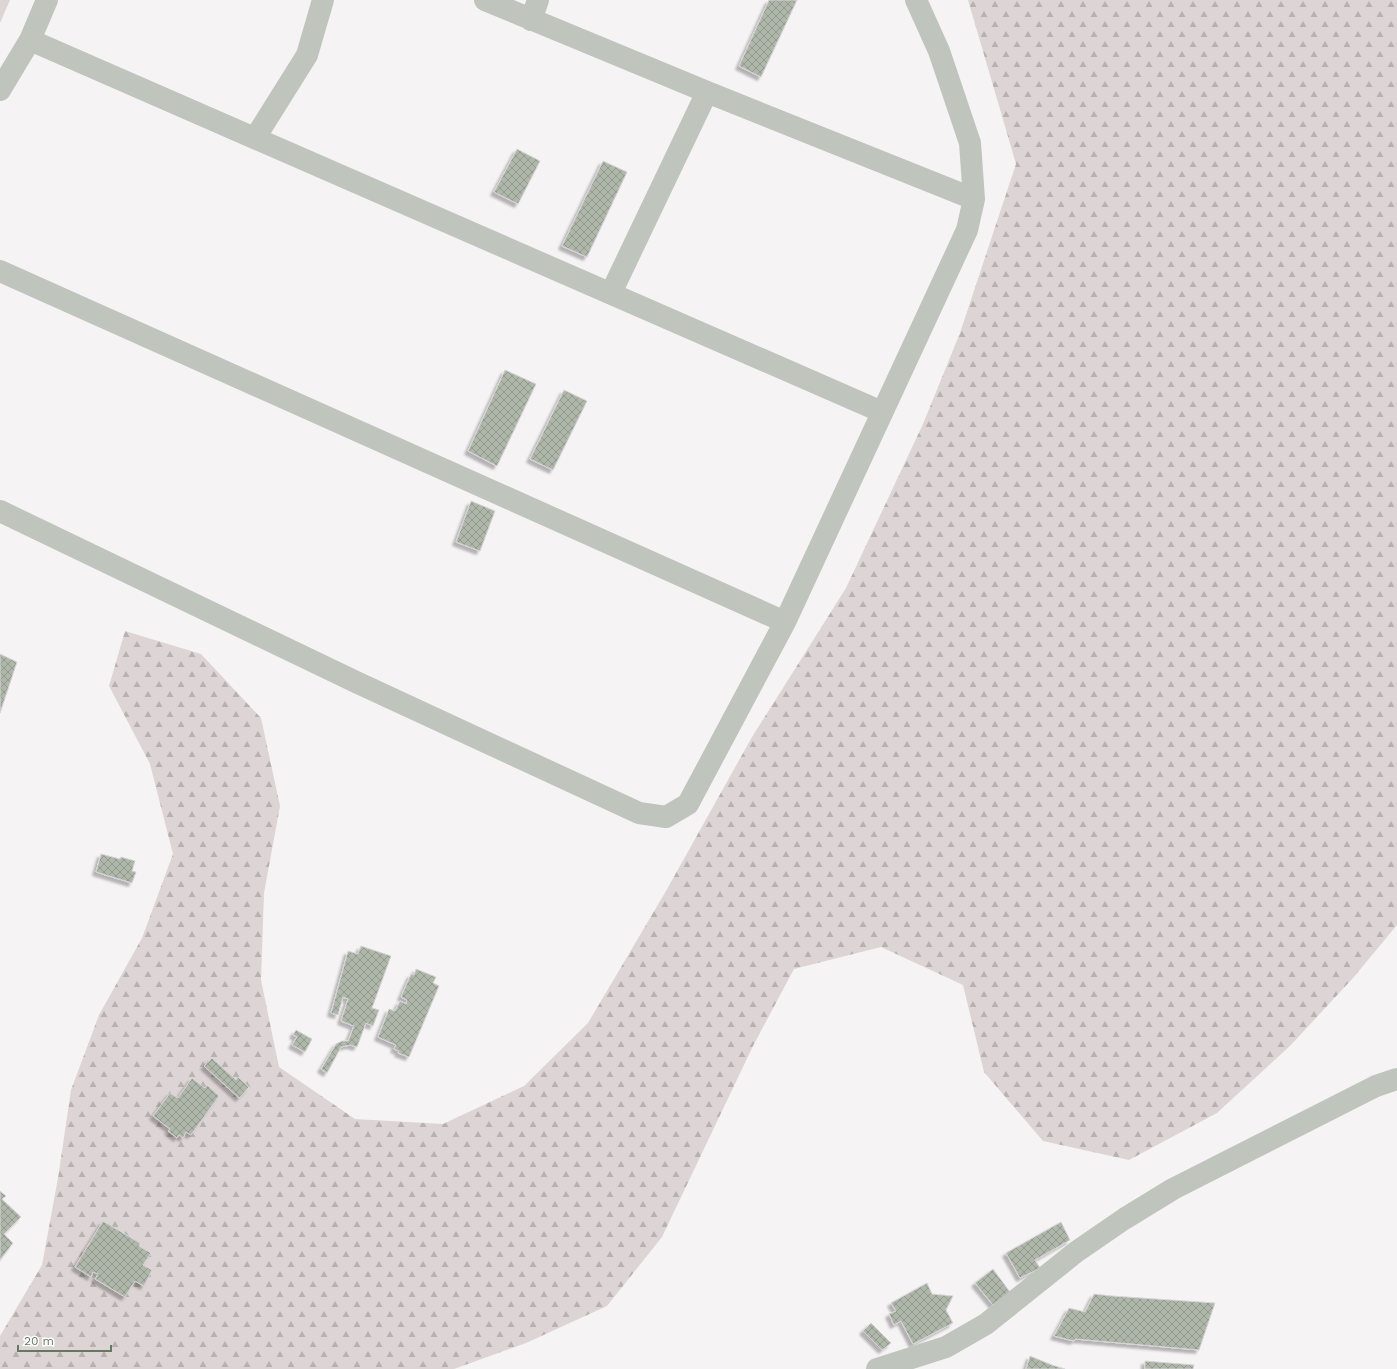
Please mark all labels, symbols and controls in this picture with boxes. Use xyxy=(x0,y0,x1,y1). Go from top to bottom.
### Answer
scale bar xyxy=(18,1327,111,1353)
text: 20 m xyxy=(24,1334,54,1348)

